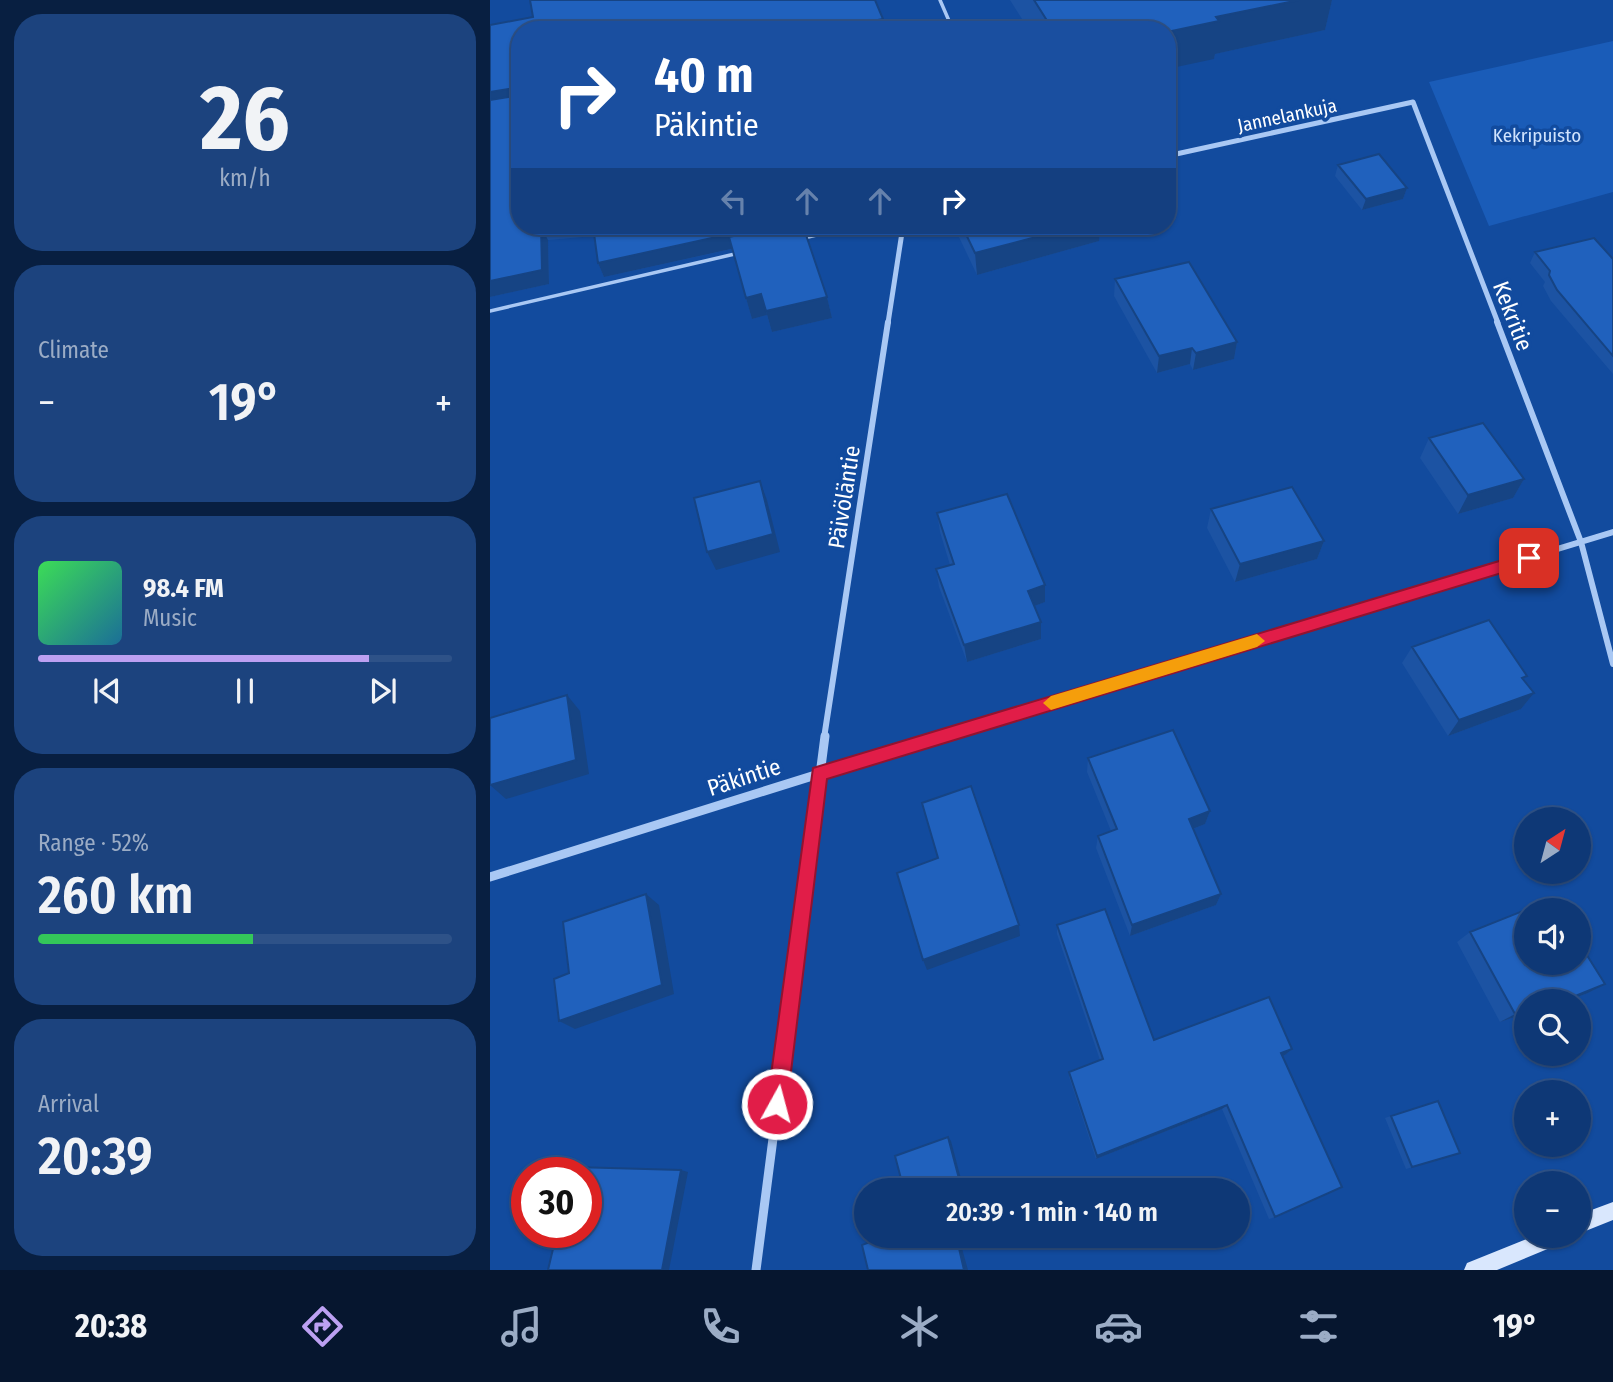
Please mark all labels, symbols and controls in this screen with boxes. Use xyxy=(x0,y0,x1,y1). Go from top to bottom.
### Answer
text: 40 m xyxy=(654,46,754,105)
icon: right xyxy=(539,49,630,140)
text: 26 xyxy=(200,64,290,173)
street label: Jannelankuja xyxy=(1235,94,1339,137)
text: Päkintie xyxy=(654,106,759,144)
park label: Kekripuisto xyxy=(1493,124,1581,147)
text: km/h xyxy=(219,164,271,192)
icon: left xyxy=(715,182,753,220)
icon: ahead xyxy=(788,182,826,220)
icon: ahead xyxy=(861,182,899,220)
icon: right xyxy=(934,182,972,220)
street label: Kekritie xyxy=(1487,277,1539,355)
text: Climate xyxy=(38,336,109,364)
text: 19° xyxy=(209,371,281,434)
text: − xyxy=(38,380,55,426)
text: + xyxy=(435,380,452,426)
street label: Päivöläntie xyxy=(822,443,866,551)
pin xyxy=(1499,528,1559,588)
icon: arrive xyxy=(1510,539,1548,577)
text: 98.4 FM xyxy=(143,573,224,604)
text: Music xyxy=(143,604,197,632)
icon: previous xyxy=(88,672,126,710)
icon: pause xyxy=(226,672,264,710)
icon: next xyxy=(364,672,402,710)
street label: Päkintie xyxy=(704,752,784,802)
north arrow xyxy=(1514,807,1591,884)
map controls xyxy=(1514,807,1591,1248)
text: Range · 52% xyxy=(38,829,149,857)
text: 260 km xyxy=(38,864,194,927)
button: sound xyxy=(1514,898,1591,975)
button: search xyxy=(1514,989,1591,1066)
position arrow xyxy=(740,1067,814,1141)
button: + xyxy=(1514,1080,1591,1157)
text: Arrival xyxy=(38,1090,99,1118)
text: 20:39 xyxy=(38,1125,153,1188)
speed limit sign: 30 xyxy=(511,1157,602,1248)
button: − xyxy=(1514,1171,1591,1248)
text: 20:39 · 1 min · 140 m xyxy=(946,1197,1158,1228)
icon: directions xyxy=(298,1302,347,1351)
icon: music xyxy=(497,1302,546,1351)
icon: phone xyxy=(696,1302,745,1351)
icon: climate xyxy=(895,1302,944,1351)
icon: car xyxy=(1094,1302,1143,1351)
icon: filters xyxy=(1294,1302,1343,1351)
text: 20:38 xyxy=(75,1307,147,1345)
text: 19° xyxy=(1493,1307,1538,1345)

